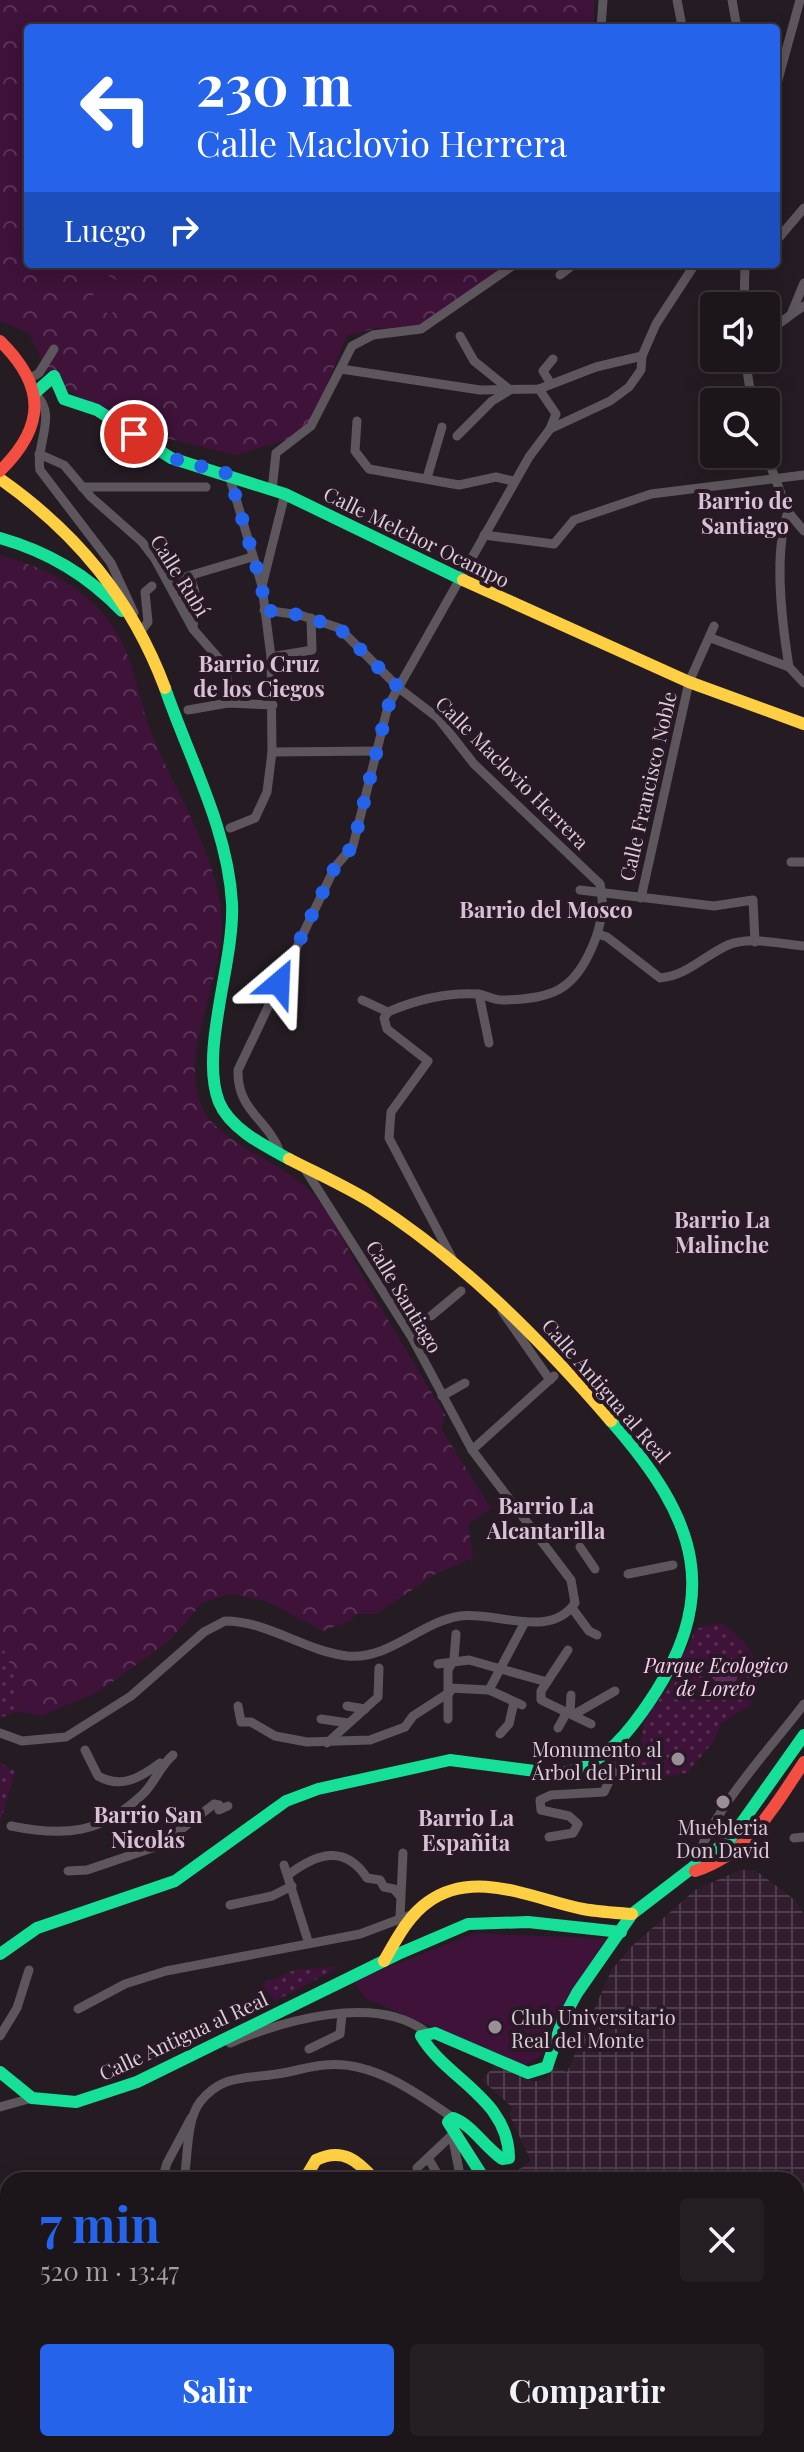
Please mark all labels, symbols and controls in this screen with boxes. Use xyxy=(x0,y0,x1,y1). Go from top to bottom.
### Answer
text: 230 m xyxy=(196,46,352,121)
icon: left xyxy=(64,56,168,160)
text: Calle Maclovio Herrera xyxy=(196,118,567,166)
icon: right xyxy=(162,208,206,252)
text: Luego xyxy=(64,210,146,250)
map controls xyxy=(700,292,780,468)
button: sound xyxy=(700,292,780,372)
button: search xyxy=(700,388,780,468)
pin xyxy=(100,400,168,468)
icon: arrive xyxy=(112,412,156,456)
street label: Calle Melchor Ocampo xyxy=(320,479,514,593)
district label: Barrio de Santiago xyxy=(697,485,793,540)
street label: Calle Rubí xyxy=(145,529,217,621)
district label: Barrio Cruz de los Ciegos xyxy=(193,648,325,703)
street label: Calle Francisco Noble xyxy=(612,689,682,883)
street label: Calle Maclovio Herrera xyxy=(431,690,595,854)
district label: Barrio del Mosco xyxy=(459,894,633,924)
position arrow xyxy=(237,941,321,1025)
district label: Barrio La Malinche xyxy=(674,1204,771,1259)
street label: Calle Santiago xyxy=(361,1235,449,1357)
street label: Calle Antigua al Real xyxy=(537,1312,677,1468)
district label: Barrio La Alcantarilla xyxy=(486,1490,606,1545)
park label: Parque Ecologico de Loreto xyxy=(643,1651,788,1701)
place label: Monumento al Árbol del Pirul xyxy=(531,1735,662,1785)
marker: Monumento al Árbol del Pirul xyxy=(669,1750,687,1768)
marker: Muebleria Don David xyxy=(714,1793,732,1811)
district label: Barrio San Nicolás xyxy=(94,1799,203,1854)
district label: Barrio La Españita xyxy=(418,1802,515,1857)
place label: Muebleria Don David xyxy=(676,1813,770,1863)
street label: Calle Antigua al Real xyxy=(94,1984,272,2086)
place label: Club Universitario Real del Monte xyxy=(511,2003,676,2053)
marker: Club Universitario Real del Monte xyxy=(486,2018,504,2036)
text: 7 min xyxy=(40,2191,160,2255)
button: close xyxy=(680,2198,764,2282)
text: 520 m · 13:47 xyxy=(40,2253,179,2288)
button: Salir xyxy=(40,2344,394,2436)
button: Compartir xyxy=(410,2344,764,2436)

